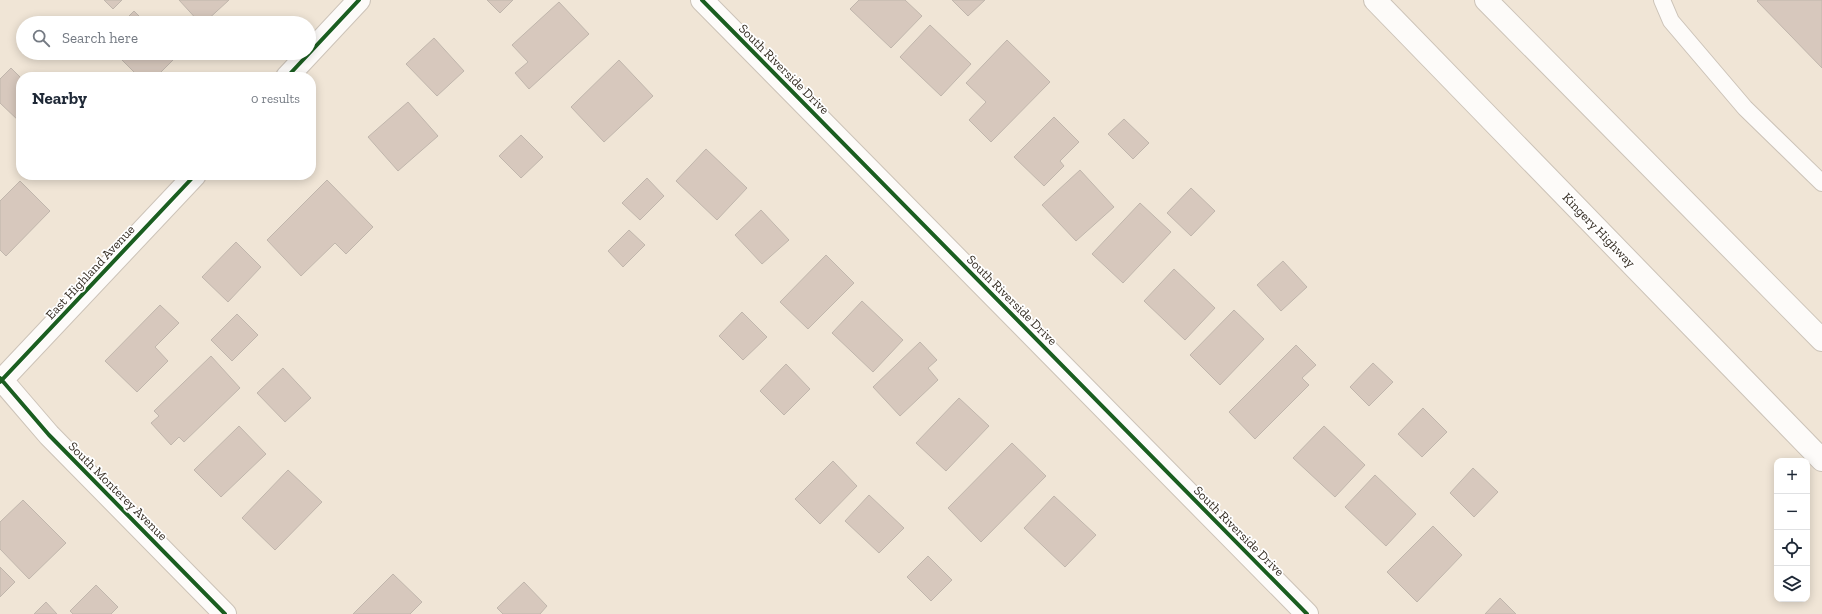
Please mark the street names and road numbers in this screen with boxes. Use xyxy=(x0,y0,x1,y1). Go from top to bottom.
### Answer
street label: South Riverside Drive xyxy=(736,21,832,117)
street label: Kingery Highway xyxy=(1560,190,1639,271)
street label: East Highland Avenue xyxy=(42,222,138,322)
street label: South Riverside Drive xyxy=(964,252,1060,348)
street label: South Monterey Avenue xyxy=(66,439,170,543)
street label: South Riverside Drive xyxy=(1191,483,1287,579)

